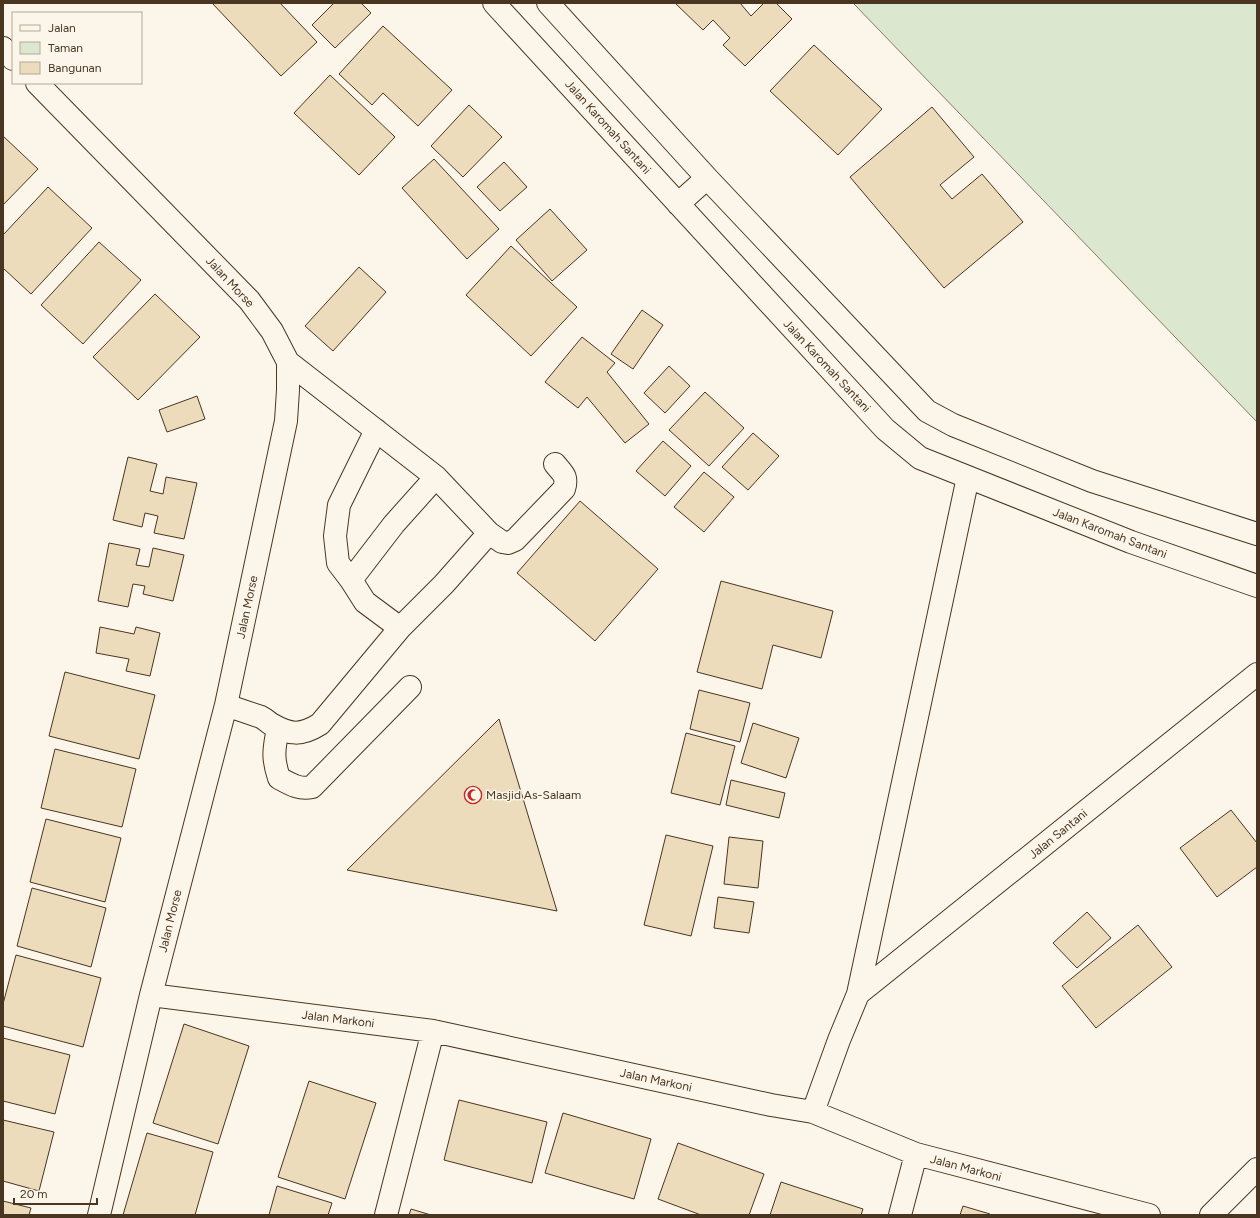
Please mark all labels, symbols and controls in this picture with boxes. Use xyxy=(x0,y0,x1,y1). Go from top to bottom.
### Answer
legend xyxy=(12,12,142,84)
text: Jalan xyxy=(48,21,76,35)
text: Taman xyxy=(48,41,83,55)
text: Bangunan xyxy=(48,61,102,75)
street label: Jalan Karomah Santani xyxy=(562,77,654,177)
street label: Jalan Morse xyxy=(203,254,257,311)
street label: Jalan Karomah Santani xyxy=(780,317,874,415)
street label: Jalan Karomah Santani xyxy=(1051,505,1169,561)
street label: Jalan Morse xyxy=(233,574,261,640)
mosque icon: Masjid As-Salaam xyxy=(463,785,483,805)
place label: Masjid As-Salaam xyxy=(486,788,581,802)
street label: Jalan Santani xyxy=(1026,806,1090,862)
street label: Jalan Morse xyxy=(155,888,185,954)
street label: Jalan Markoni xyxy=(301,1008,375,1030)
street label: Jalan Markoni xyxy=(619,1066,693,1094)
street label: Jalan Markoni xyxy=(929,1152,1003,1184)
scale bar xyxy=(14,1180,97,1206)
text: 20 m xyxy=(20,1187,48,1201)

